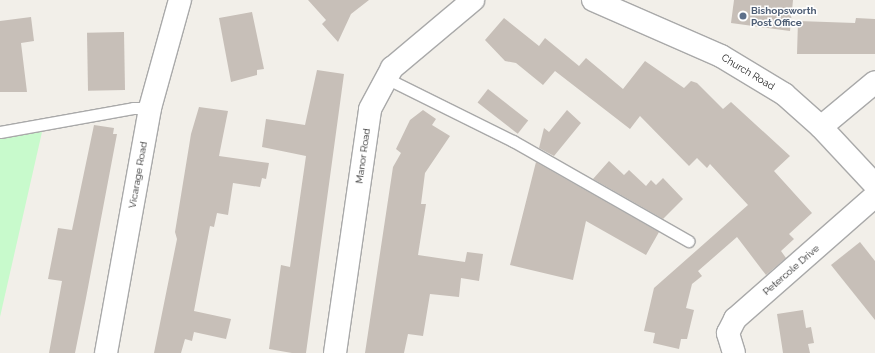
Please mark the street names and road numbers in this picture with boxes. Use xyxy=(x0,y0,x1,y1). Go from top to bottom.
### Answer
street label: Church Road xyxy=(719,51,777,93)
street label: Manor Road xyxy=(353,127,373,185)
street label: Vicarage Road xyxy=(126,141,150,209)
street label: Petercole Drive xyxy=(760,242,822,298)

